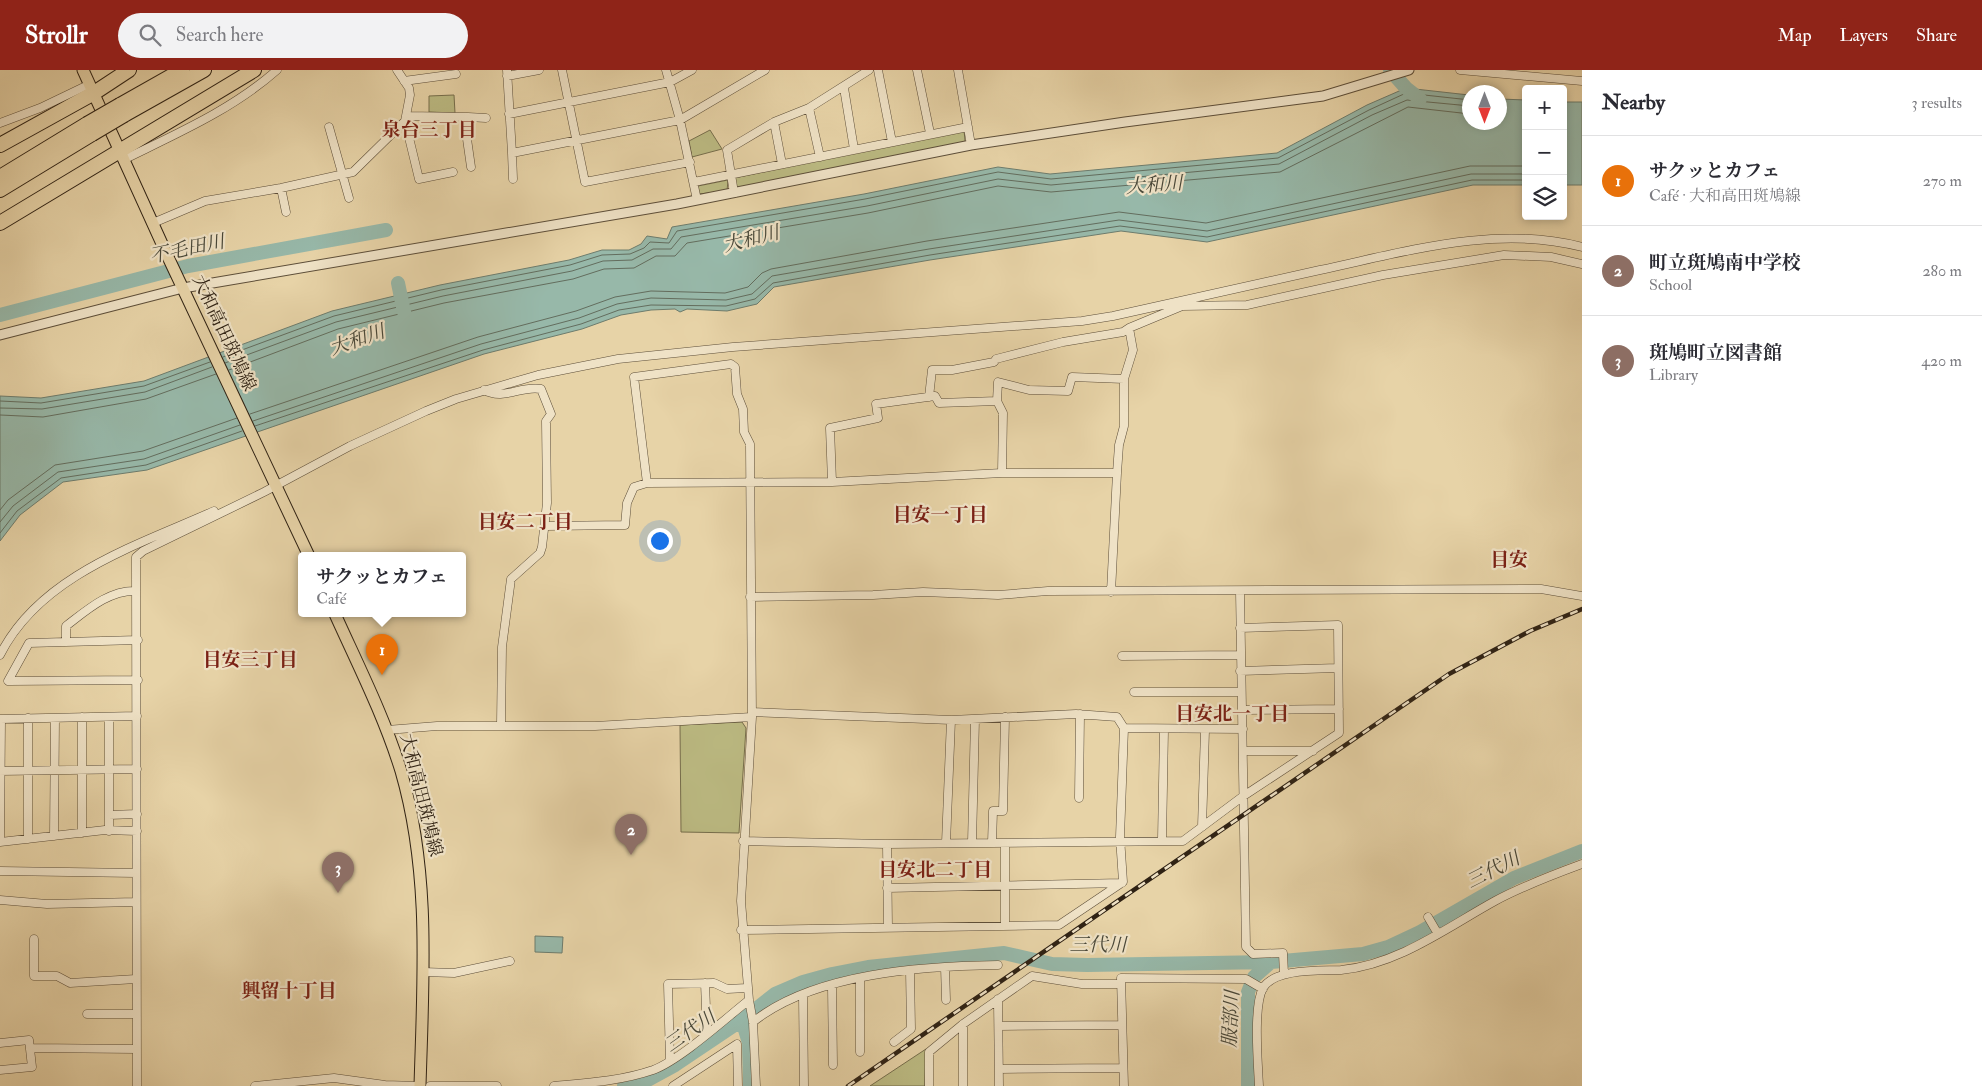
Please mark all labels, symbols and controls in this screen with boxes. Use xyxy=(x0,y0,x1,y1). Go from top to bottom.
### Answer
search box xyxy=(118,13,468,58)
text: Strollr xyxy=(25,20,88,51)
icon: search xyxy=(136,21,164,49)
text: Search here xyxy=(176,23,264,47)
text: Map xyxy=(1778,24,1812,47)
text: Layers xyxy=(1840,24,1888,47)
text: Share xyxy=(1916,24,1957,47)
north arrow xyxy=(1462,85,1507,130)
map controls xyxy=(1522,85,1567,220)
button: + xyxy=(1522,85,1567,130)
text: Nearby xyxy=(1602,89,1665,116)
text: 3 results xyxy=(1911,93,1962,113)
district label: 泉台三丁目 xyxy=(381,118,477,142)
button: − xyxy=(1522,130,1567,175)
text: サクッとカフェ xyxy=(1649,159,1780,183)
water label: 大和川 xyxy=(1125,171,1185,199)
text: 1 xyxy=(1615,171,1621,191)
text: 270 m xyxy=(1923,171,1962,191)
button: layers xyxy=(1522,175,1567,220)
text: Café · 大和高田斑鳩線 xyxy=(1649,186,1801,206)
water label: 大和川 xyxy=(720,220,783,258)
water label: 不毛田川 xyxy=(147,229,229,269)
text: 町立斑鳩南中学校 xyxy=(1649,251,1801,275)
text: 2 xyxy=(1614,261,1622,281)
text: 280 m xyxy=(1922,261,1962,281)
street label: 大和高田斑鳩線 xyxy=(187,271,261,395)
text: School xyxy=(1649,275,1692,295)
water label: 大和川 xyxy=(326,319,390,361)
text: 斑鳩町立図書館 xyxy=(1649,341,1782,365)
text: 3 xyxy=(1615,351,1621,371)
text: 420 m xyxy=(1921,351,1962,371)
text: Library xyxy=(1649,365,1698,385)
district label: 目安一丁目 xyxy=(892,503,988,527)
district label: 目安二丁目 xyxy=(477,510,573,534)
your location xyxy=(647,528,673,554)
district label: 目安 xyxy=(1490,548,1528,572)
popup xyxy=(298,552,466,617)
text: サクッとカフェ xyxy=(316,565,448,589)
text: Café xyxy=(316,589,346,609)
pin: 1 xyxy=(366,634,398,675)
district label: 目安三丁目 xyxy=(202,648,298,672)
district label: 目安北一丁目 xyxy=(1175,702,1289,726)
street label: 大和高田斑鳩線 xyxy=(395,731,447,859)
pin: 2 xyxy=(615,814,647,855)
water label: 三代川 xyxy=(1462,845,1526,894)
pin: 3 xyxy=(322,852,354,893)
district label: 目安北二丁目 xyxy=(878,858,992,882)
water label: 三代川 xyxy=(1069,933,1128,957)
district label: 興留十丁目 xyxy=(241,979,337,1003)
water label: 服部川 xyxy=(1218,988,1245,1048)
water label: 三代川 xyxy=(660,1004,722,1057)

